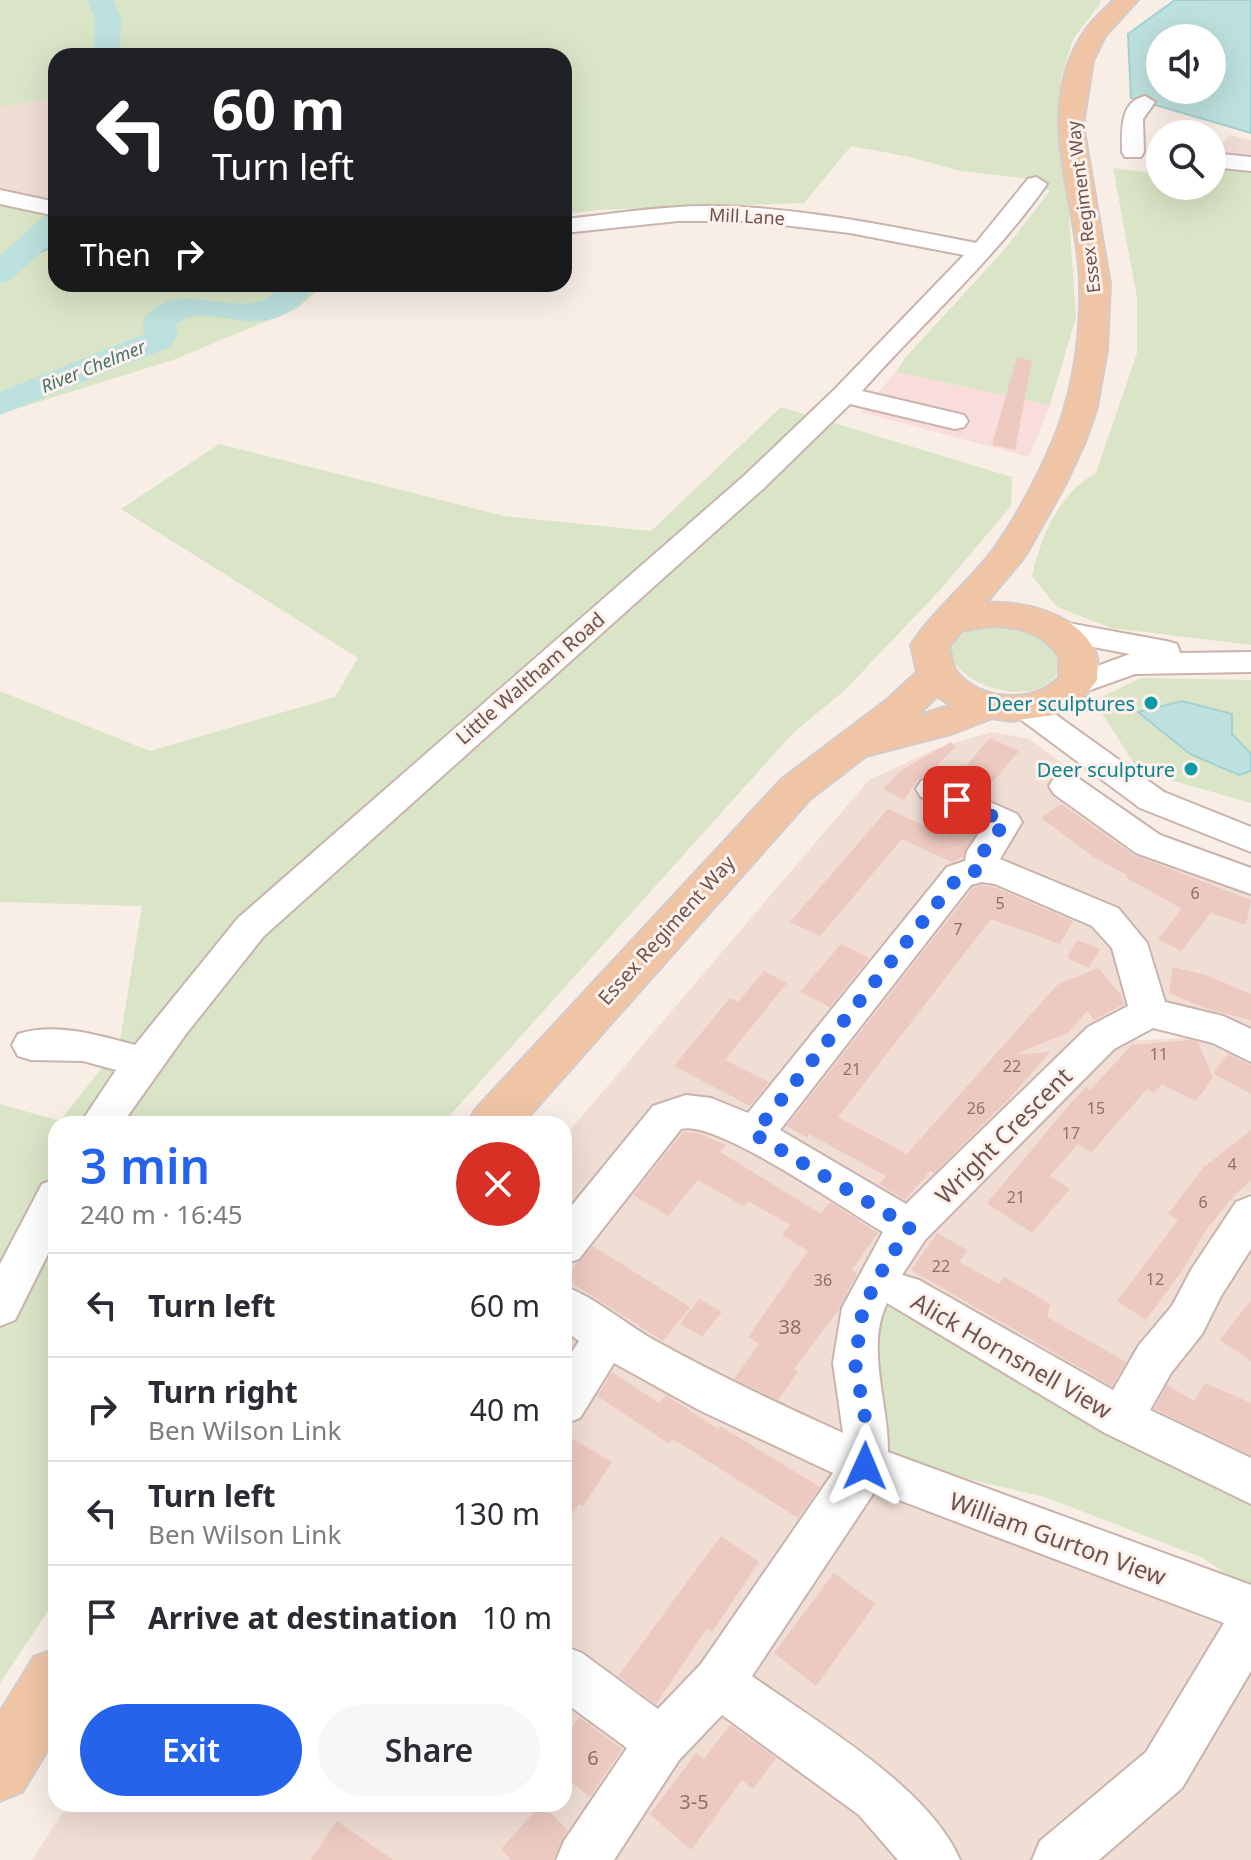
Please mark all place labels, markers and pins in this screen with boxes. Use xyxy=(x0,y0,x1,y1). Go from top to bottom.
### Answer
place label: Deer sculptures xyxy=(987,690,1135,717)
marker: Deer sculptures xyxy=(1142,694,1160,712)
place label: Deer sculpture xyxy=(1037,756,1175,783)
marker: Deer sculpture xyxy=(1182,760,1200,778)
pin xyxy=(923,766,991,834)

